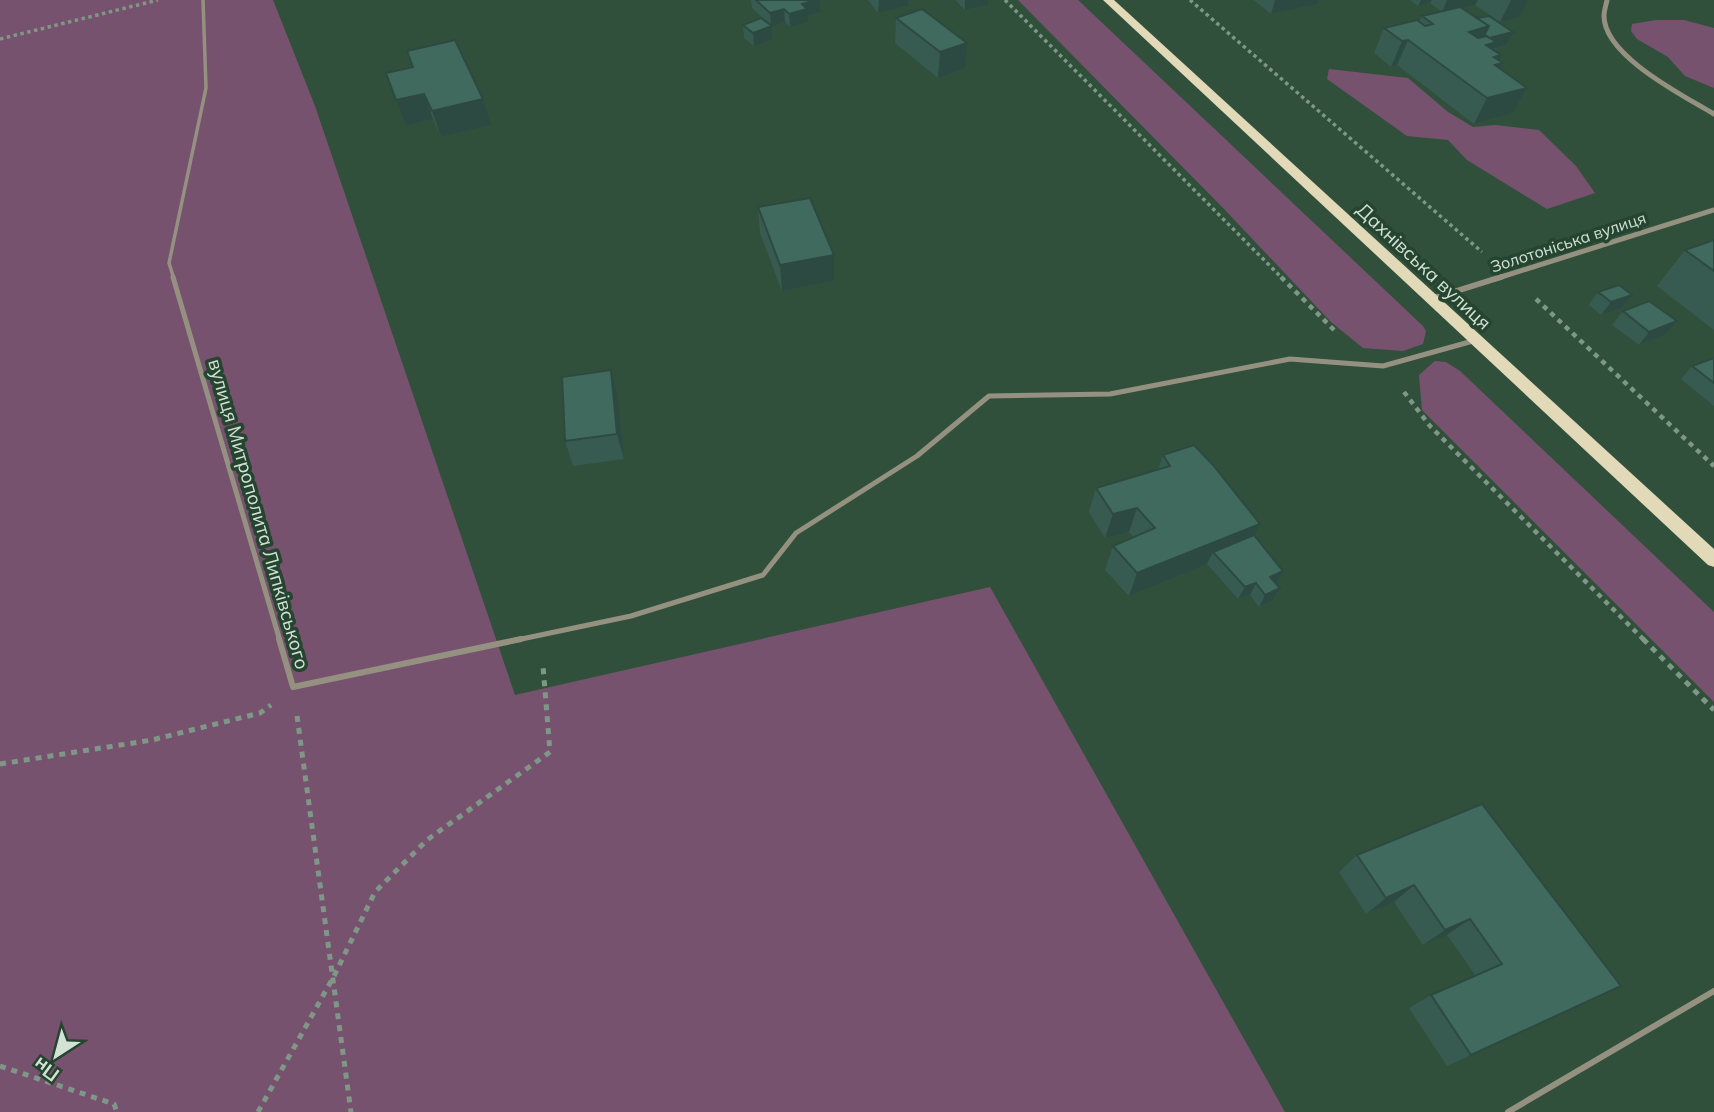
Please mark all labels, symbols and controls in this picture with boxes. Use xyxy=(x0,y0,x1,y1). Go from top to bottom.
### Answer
street label: Дахнівська вулиця xyxy=(1352,197,1496,335)
street label: Золотоніська вулиця xyxy=(1488,207,1648,277)
street label: вулиця Митрополита Липківського xyxy=(203,356,315,672)
north arrow xyxy=(21,1021,91,1091)
text: Пн xyxy=(28,1052,64,1087)

